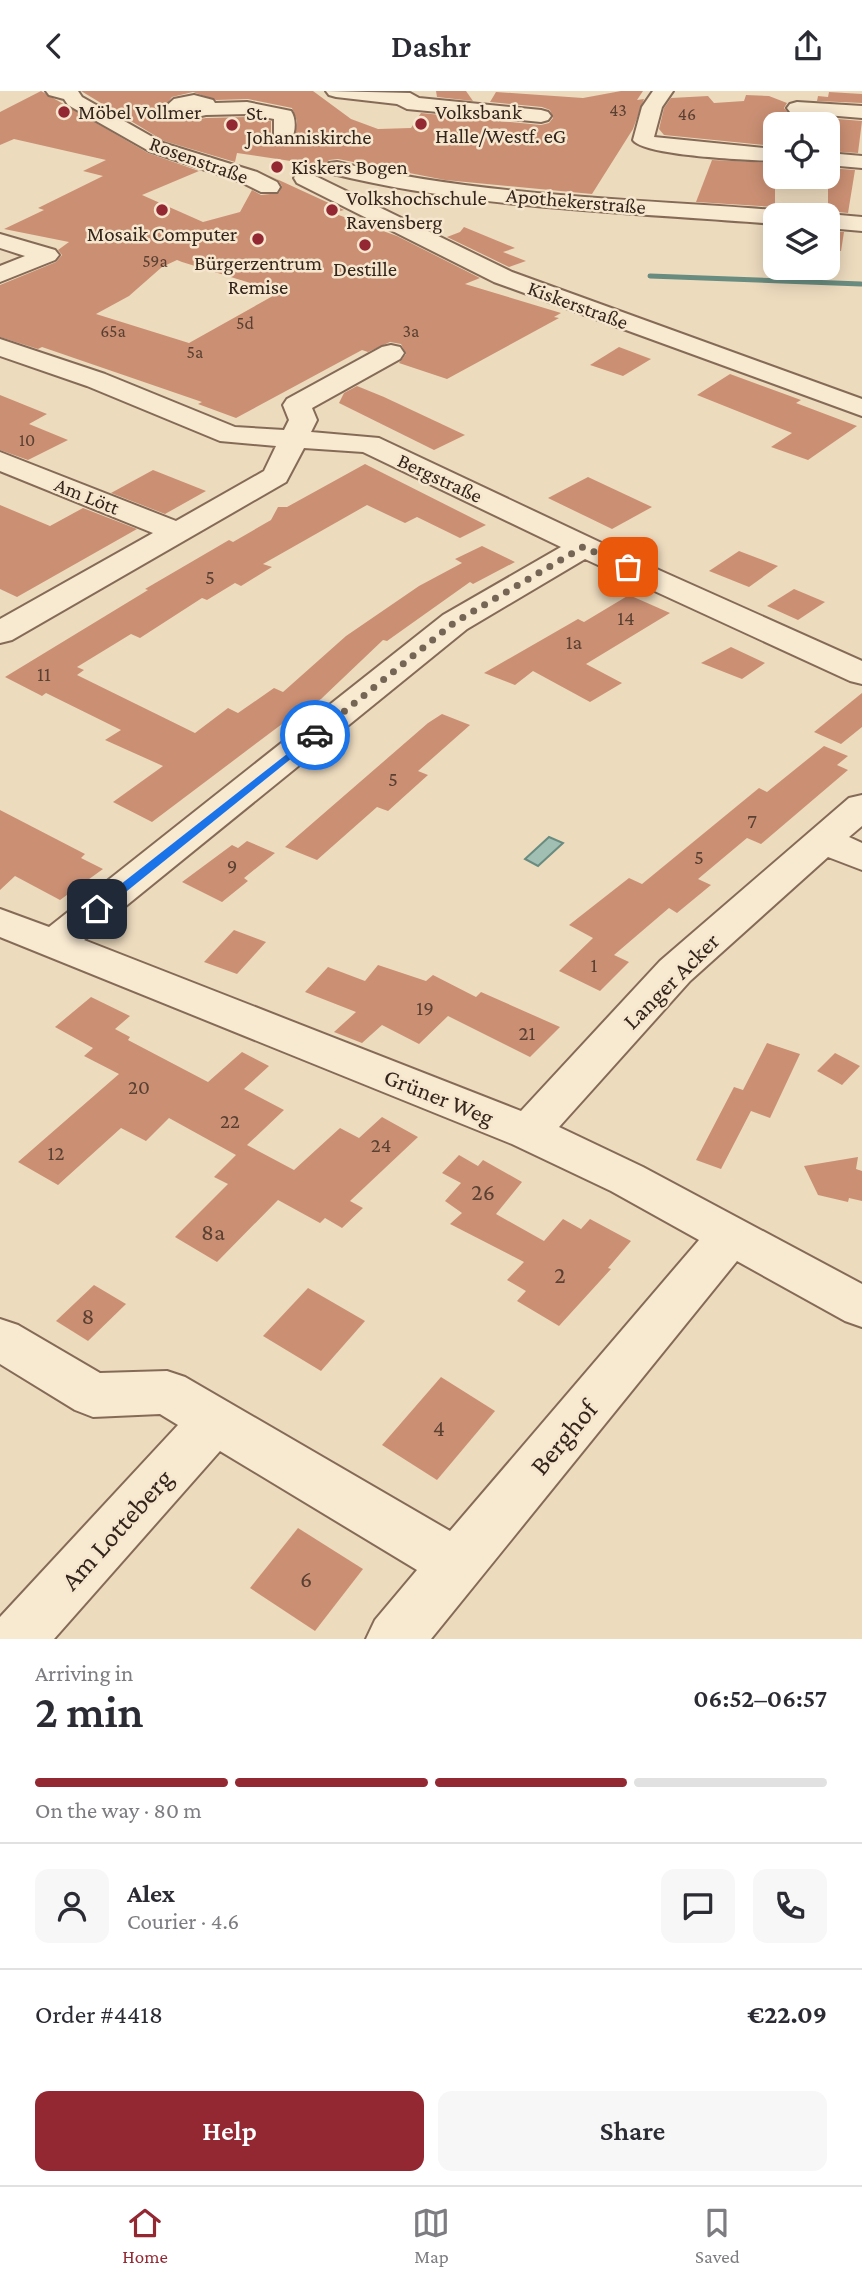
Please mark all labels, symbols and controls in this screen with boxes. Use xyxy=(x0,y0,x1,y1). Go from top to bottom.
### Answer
icon: back xyxy=(35,27,73,65)
icon: share xyxy=(789,27,827,65)
text: Dashr xyxy=(391,28,471,64)
place label: Möbel Vollmer xyxy=(78,100,202,124)
place label: Volksbank Halle/Westf. eG xyxy=(435,100,566,148)
house number: 43 xyxy=(609,100,627,120)
place label: St. Johanniskirche xyxy=(244,101,372,149)
marker: Möbel Vollmer xyxy=(56,104,72,120)
house number: 46 xyxy=(678,104,696,124)
map controls xyxy=(763,112,840,280)
button: locate xyxy=(763,112,840,189)
marker: Volksbank Halle/Westf. eG xyxy=(413,116,429,132)
marker: St. Johanniskirche xyxy=(224,117,240,133)
street label: Rosenstraße xyxy=(146,131,252,189)
place label: Kiskers Bogen xyxy=(291,155,408,179)
marker: Kiskers Bogen xyxy=(269,159,285,175)
street label: Apothekerstraße xyxy=(505,183,647,219)
place label: Volkshochschule Ravensberg xyxy=(346,186,487,234)
marker: Mosaik Computer xyxy=(154,202,170,218)
marker: Volkshochschule Ravensberg xyxy=(324,202,340,218)
button: layers xyxy=(763,203,840,280)
place label: Mosaik Computer xyxy=(87,222,238,246)
marker: Bürgerzentrum Remise xyxy=(250,231,266,247)
marker: Destille xyxy=(357,237,373,253)
house number: 59a xyxy=(142,251,168,271)
place label: Bürgerzentrum Remise xyxy=(194,251,322,299)
place label: Destille xyxy=(333,257,397,281)
street label: Kiskerstraße xyxy=(525,276,631,334)
house number: 5d xyxy=(236,313,255,333)
house number: 65a xyxy=(100,321,126,341)
house number: 3a xyxy=(403,321,419,341)
house number: 5a xyxy=(187,342,203,362)
house number: 10 xyxy=(19,430,35,450)
street label: Bergstraße xyxy=(394,448,486,508)
street label: Am Lött xyxy=(51,472,124,520)
pin xyxy=(598,537,658,597)
icon: bag xyxy=(609,548,647,586)
house number: 5 xyxy=(205,565,215,589)
house number: 14 xyxy=(617,606,635,630)
house number: 1a xyxy=(566,630,583,654)
house number: 11 xyxy=(37,662,51,686)
courier xyxy=(280,700,350,770)
icon: car xyxy=(296,716,334,754)
house number: 5 xyxy=(388,767,398,791)
house number: 7 xyxy=(747,809,757,833)
house number: 5 xyxy=(694,845,704,869)
house number: 9 xyxy=(227,854,237,878)
pin xyxy=(67,879,127,939)
icon: home xyxy=(78,890,116,928)
street label: Langer Acker xyxy=(617,927,725,1034)
house number: 1 xyxy=(591,953,598,977)
house number: 19 xyxy=(416,996,434,1020)
house number: 21 xyxy=(519,1021,536,1045)
street label: Grüner Weg xyxy=(380,1062,498,1131)
house number: 20 xyxy=(128,1075,150,1099)
house number: 22 xyxy=(220,1109,240,1133)
house number: 24 xyxy=(371,1133,391,1157)
house number: 12 xyxy=(48,1141,64,1165)
house number: 26 xyxy=(471,1178,495,1205)
house number: 8a xyxy=(201,1218,225,1245)
house number: 2 xyxy=(554,1261,566,1288)
house number: 8 xyxy=(82,1302,94,1329)
street label: Berghof xyxy=(523,1392,605,1481)
house number: 4 xyxy=(433,1414,445,1441)
street label: Am Lotteberg xyxy=(54,1462,179,1596)
house number: 6 xyxy=(300,1565,312,1592)
text: Arriving in xyxy=(35,1660,133,1686)
text: 06:52–06:57 xyxy=(693,1684,827,1713)
text: 2 min xyxy=(35,1686,143,1737)
text: On the way · 80 m xyxy=(35,1797,202,1823)
button: person xyxy=(35,1869,109,1943)
button: chat xyxy=(661,1869,735,1943)
button: phone xyxy=(753,1869,827,1943)
text: Alex xyxy=(127,1879,175,1908)
text: Courier · 4.6 xyxy=(127,1908,239,1934)
text: Order #4418 xyxy=(35,2000,163,2029)
text: €22.09 xyxy=(747,2000,827,2029)
button: Help xyxy=(35,2091,424,2171)
button: Share xyxy=(438,2091,827,2171)
tab: Home xyxy=(122,2204,168,2267)
tab: Map xyxy=(412,2204,450,2267)
tab: Saved xyxy=(695,2204,740,2267)

